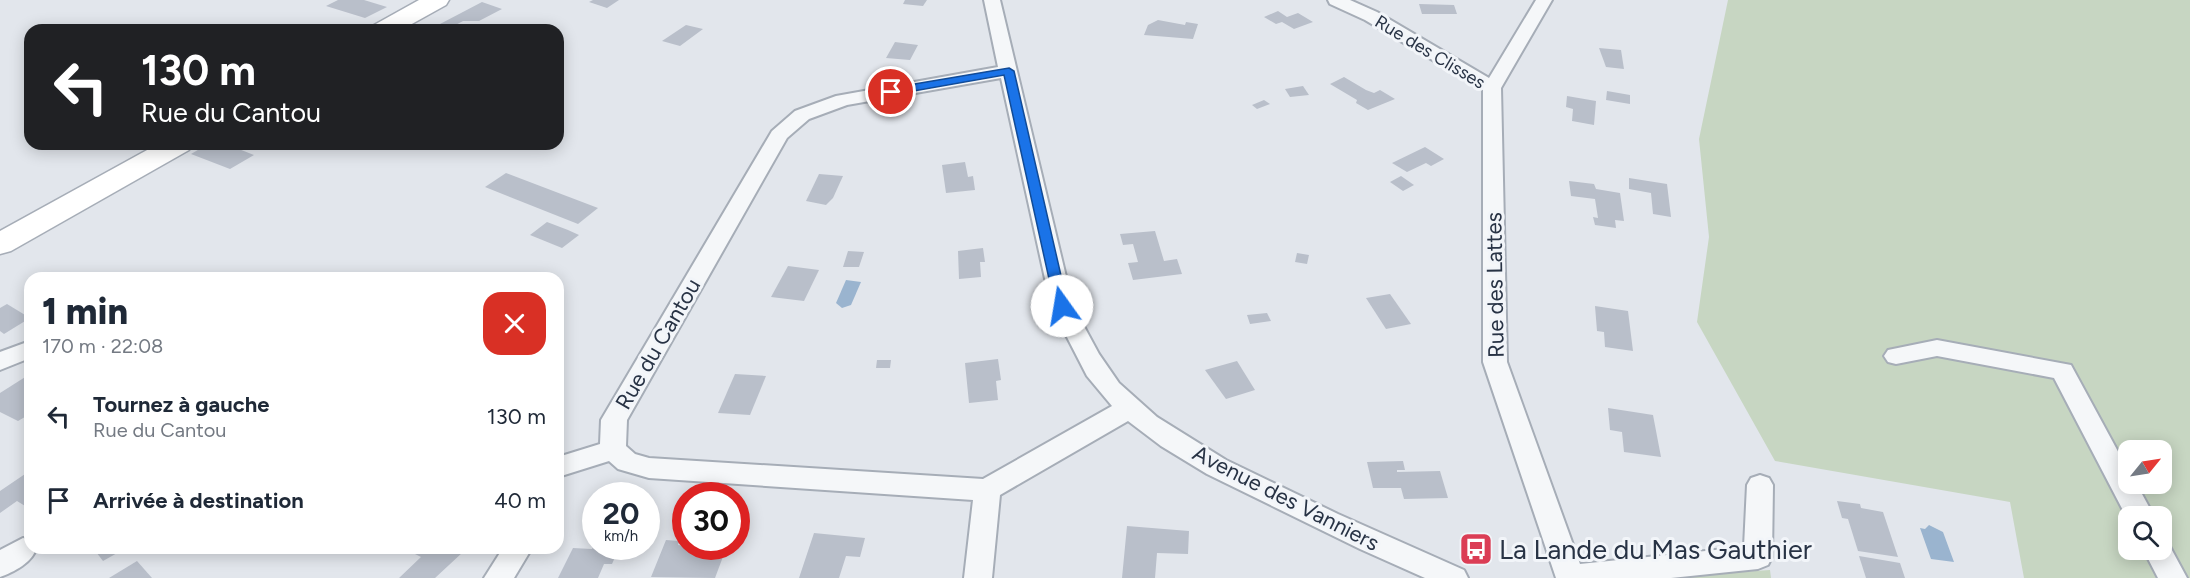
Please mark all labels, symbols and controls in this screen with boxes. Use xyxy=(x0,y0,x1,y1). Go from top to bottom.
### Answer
street label: Rue des Clisses xyxy=(1371,10,1489,94)
text: 130 m xyxy=(141,45,256,96)
icon: left xyxy=(42,48,120,126)
pin xyxy=(865,66,916,117)
icon: arrive xyxy=(874,75,907,108)
text: Rue du Cantou xyxy=(141,96,321,129)
street label: Rue des Lattes xyxy=(1480,212,1510,358)
street label: Rue du Cantou xyxy=(610,274,706,414)
position arrow xyxy=(1030,274,1094,338)
text: 1 min xyxy=(42,290,128,333)
button: close xyxy=(483,292,546,355)
text: 170 m · 22:08 xyxy=(42,334,163,358)
text: Tournez à gauche xyxy=(93,391,269,418)
icon: left xyxy=(42,400,75,433)
text: 130 m xyxy=(487,403,546,430)
text: Rue du Cantou xyxy=(93,418,226,442)
street label: Avenue des Vanniers xyxy=(1188,439,1384,557)
north arrow xyxy=(2118,440,2172,494)
map controls xyxy=(2118,440,2172,560)
speed limit sign: 30 xyxy=(672,482,750,560)
icon: arrive xyxy=(42,484,75,517)
text: Arrivée à destination xyxy=(93,487,304,514)
text: 40 m xyxy=(494,487,546,514)
text: 20 xyxy=(603,495,639,532)
button: search xyxy=(2118,506,2172,560)
text: km/h xyxy=(604,527,638,545)
bus stop icon: La Lande du Mas Gauthier xyxy=(1458,531,1494,567)
place label: La Lande du Mas Gauthier xyxy=(1499,533,1812,566)

